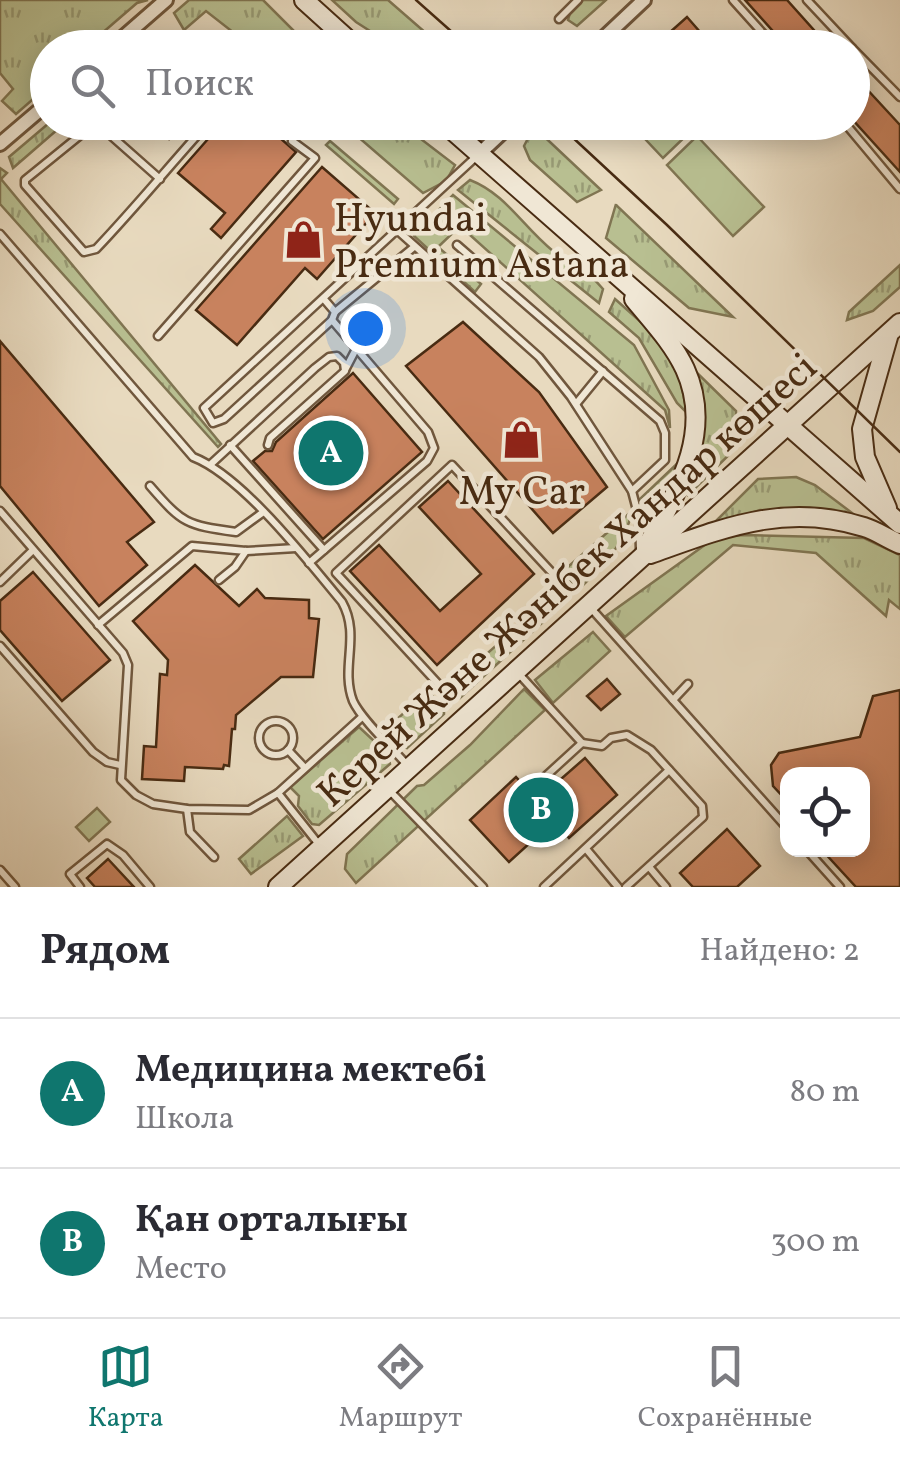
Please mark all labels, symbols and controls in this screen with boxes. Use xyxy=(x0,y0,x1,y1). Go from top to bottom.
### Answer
search box xyxy=(30,30,870,140)
icon: search xyxy=(65,58,120,113)
text: Поиск xyxy=(145,59,254,112)
place label: Hyundai Premium Astana xyxy=(334,193,629,295)
shop icon: Hyundai Premium Astana xyxy=(283,219,325,261)
your location xyxy=(340,303,391,354)
street label: Керей Және Жәнібек Хандар көшесі xyxy=(306,342,831,822)
pin: A xyxy=(298,416,364,490)
shop icon: My Car xyxy=(501,419,543,461)
place label: My Car xyxy=(459,466,585,522)
map controls xyxy=(780,767,870,857)
button: locate xyxy=(780,767,870,857)
pin: B xyxy=(508,772,574,848)
text: Рядом xyxy=(40,923,170,982)
text: Найдено: 2 xyxy=(700,930,860,974)
text: Медицина мектебі xyxy=(135,1045,487,1098)
text: A xyxy=(61,1071,84,1115)
text: 80 m xyxy=(790,1071,860,1115)
text: Школа xyxy=(135,1098,234,1142)
text: Қан орталығы xyxy=(135,1195,408,1248)
text: B xyxy=(62,1221,83,1265)
text: 300 m xyxy=(770,1221,860,1265)
text: Место xyxy=(135,1248,227,1292)
tab: Карта xyxy=(88,1339,164,1438)
tab: Маршрут xyxy=(339,1339,462,1438)
tab: Сохранённые xyxy=(638,1339,812,1438)

